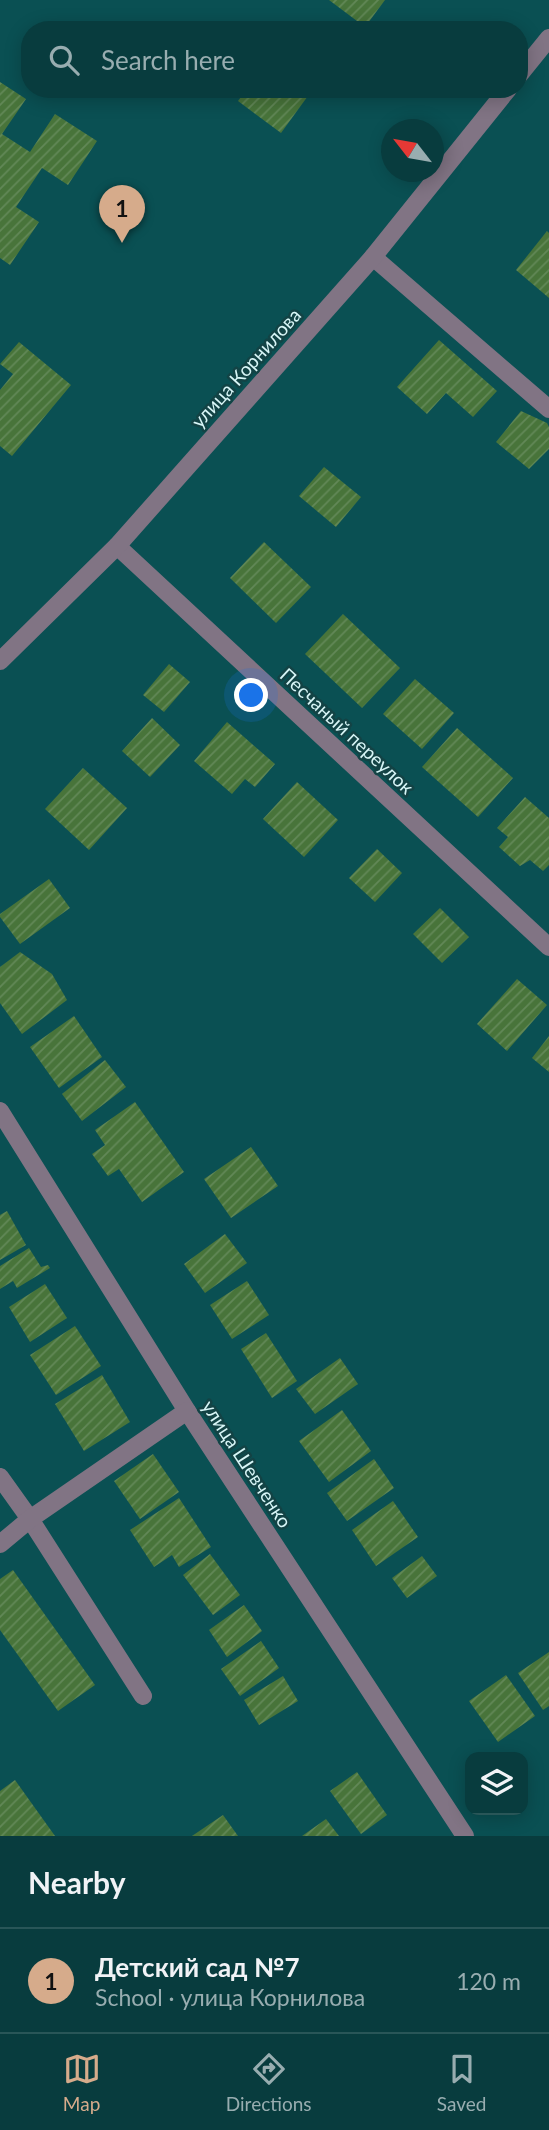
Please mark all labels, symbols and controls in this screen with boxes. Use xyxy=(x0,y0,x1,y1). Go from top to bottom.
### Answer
search box xyxy=(21,21,528,98)
icon: search xyxy=(45,41,83,79)
text: Search here xyxy=(101,44,235,76)
north arrow xyxy=(381,119,444,182)
pin: 1 xyxy=(99,185,145,243)
street label: улица Корнилова xyxy=(186,303,305,432)
street label: Песчаный переулок xyxy=(276,663,419,798)
your location xyxy=(234,678,268,712)
street label: улица Шевченко xyxy=(198,1396,297,1532)
map controls xyxy=(465,1752,528,1815)
button: layers xyxy=(465,1752,528,1815)
text: Nearby xyxy=(28,1864,126,1900)
text: Детский сад №7 xyxy=(95,1951,300,1983)
text: 1 xyxy=(44,1967,58,1995)
text: 120 m xyxy=(456,1967,521,1995)
text: School · улица Корнилова xyxy=(95,1983,365,2011)
tab: Map xyxy=(63,2050,101,2115)
tab: Directions xyxy=(226,2050,312,2115)
tab: Saved xyxy=(437,2050,486,2115)

